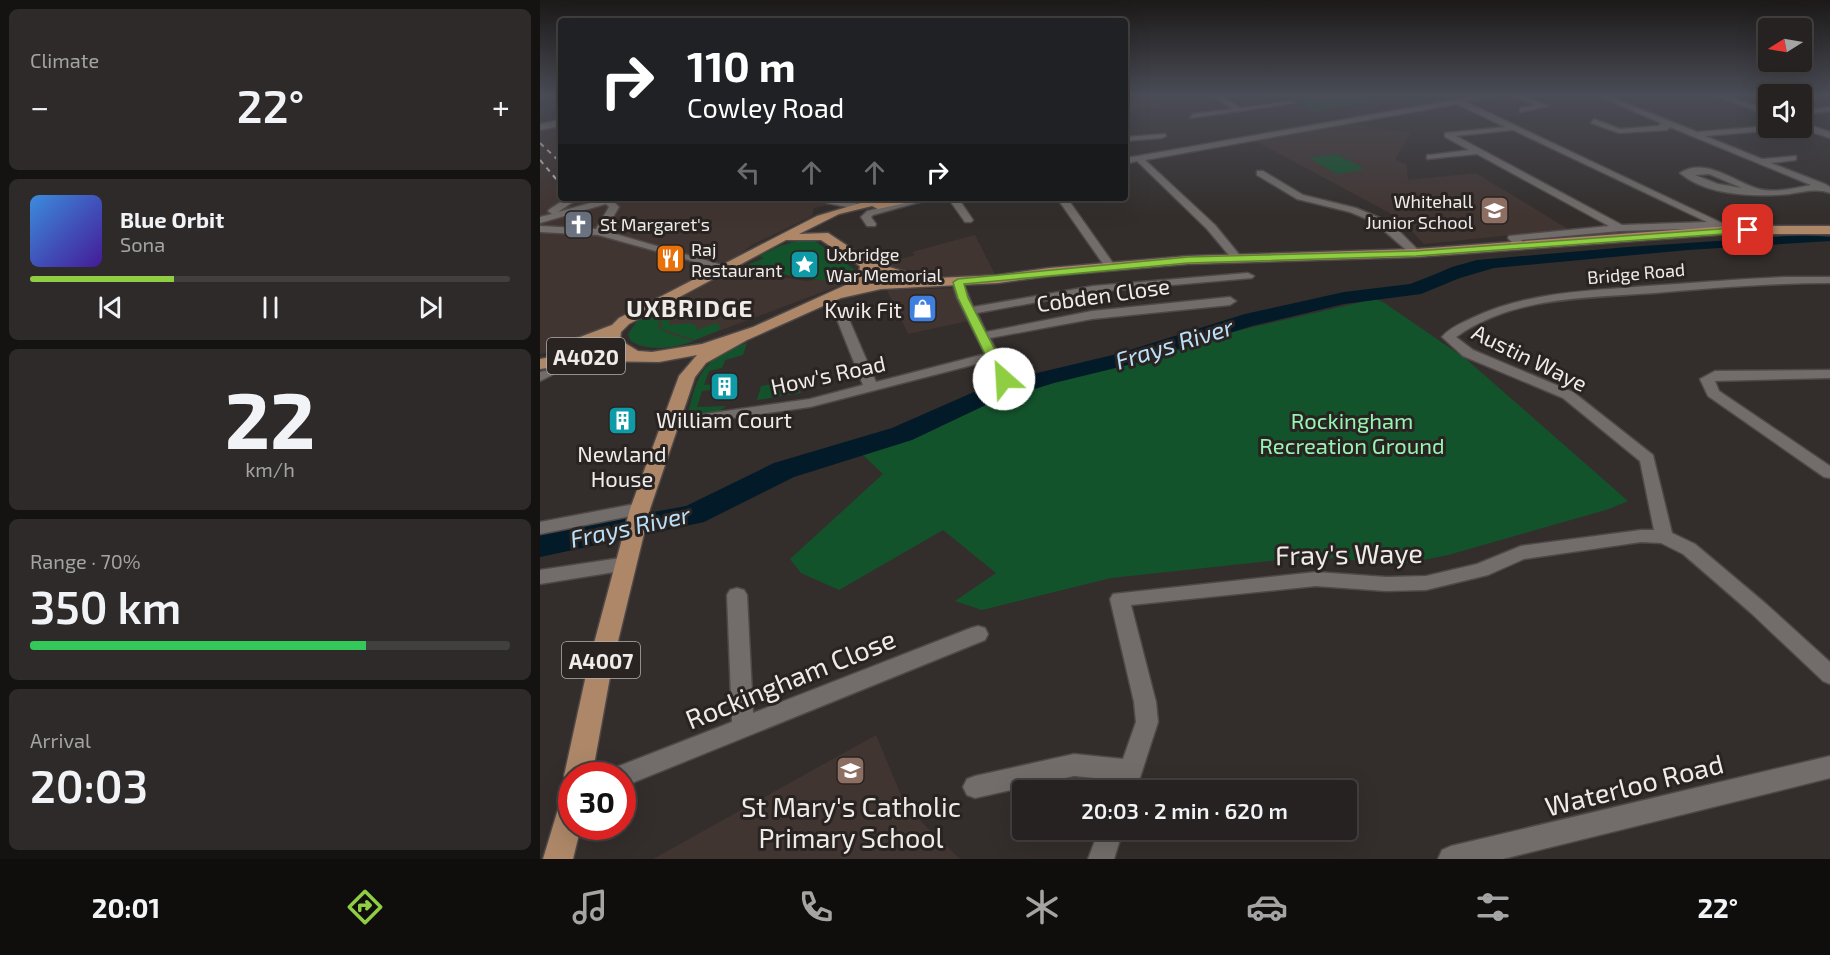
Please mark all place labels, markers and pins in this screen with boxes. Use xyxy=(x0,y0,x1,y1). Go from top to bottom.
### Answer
place label: Whitehall Junior School xyxy=(1365,190,1474,233)
school or university icon: Whitehall Junior School xyxy=(1478,195,1510,227)
pin xyxy=(1722,204,1773,255)
church icon: St Margaret's xyxy=(563,208,595,240)
place label: St Margaret's xyxy=(600,213,710,235)
place label: Raj Restaurant xyxy=(691,238,782,281)
restaurant icon: Raj Restaurant xyxy=(654,243,686,275)
place label: Uxbridge War Memorial xyxy=(826,243,943,286)
place icon: Uxbridge War Memorial xyxy=(789,248,821,280)
shop icon: Kwik Fit xyxy=(907,293,939,325)
place label: Kwik Fit xyxy=(824,296,902,322)
building icon: William Court xyxy=(708,371,740,403)
building icon: Newland House xyxy=(606,405,638,437)
place label: William Court xyxy=(656,406,792,432)
place label: Newland House xyxy=(577,440,667,491)
school or university icon: St Mary's Catholic Primary School xyxy=(835,755,867,787)
place label: St Mary's Catholic Primary School xyxy=(741,790,961,854)

